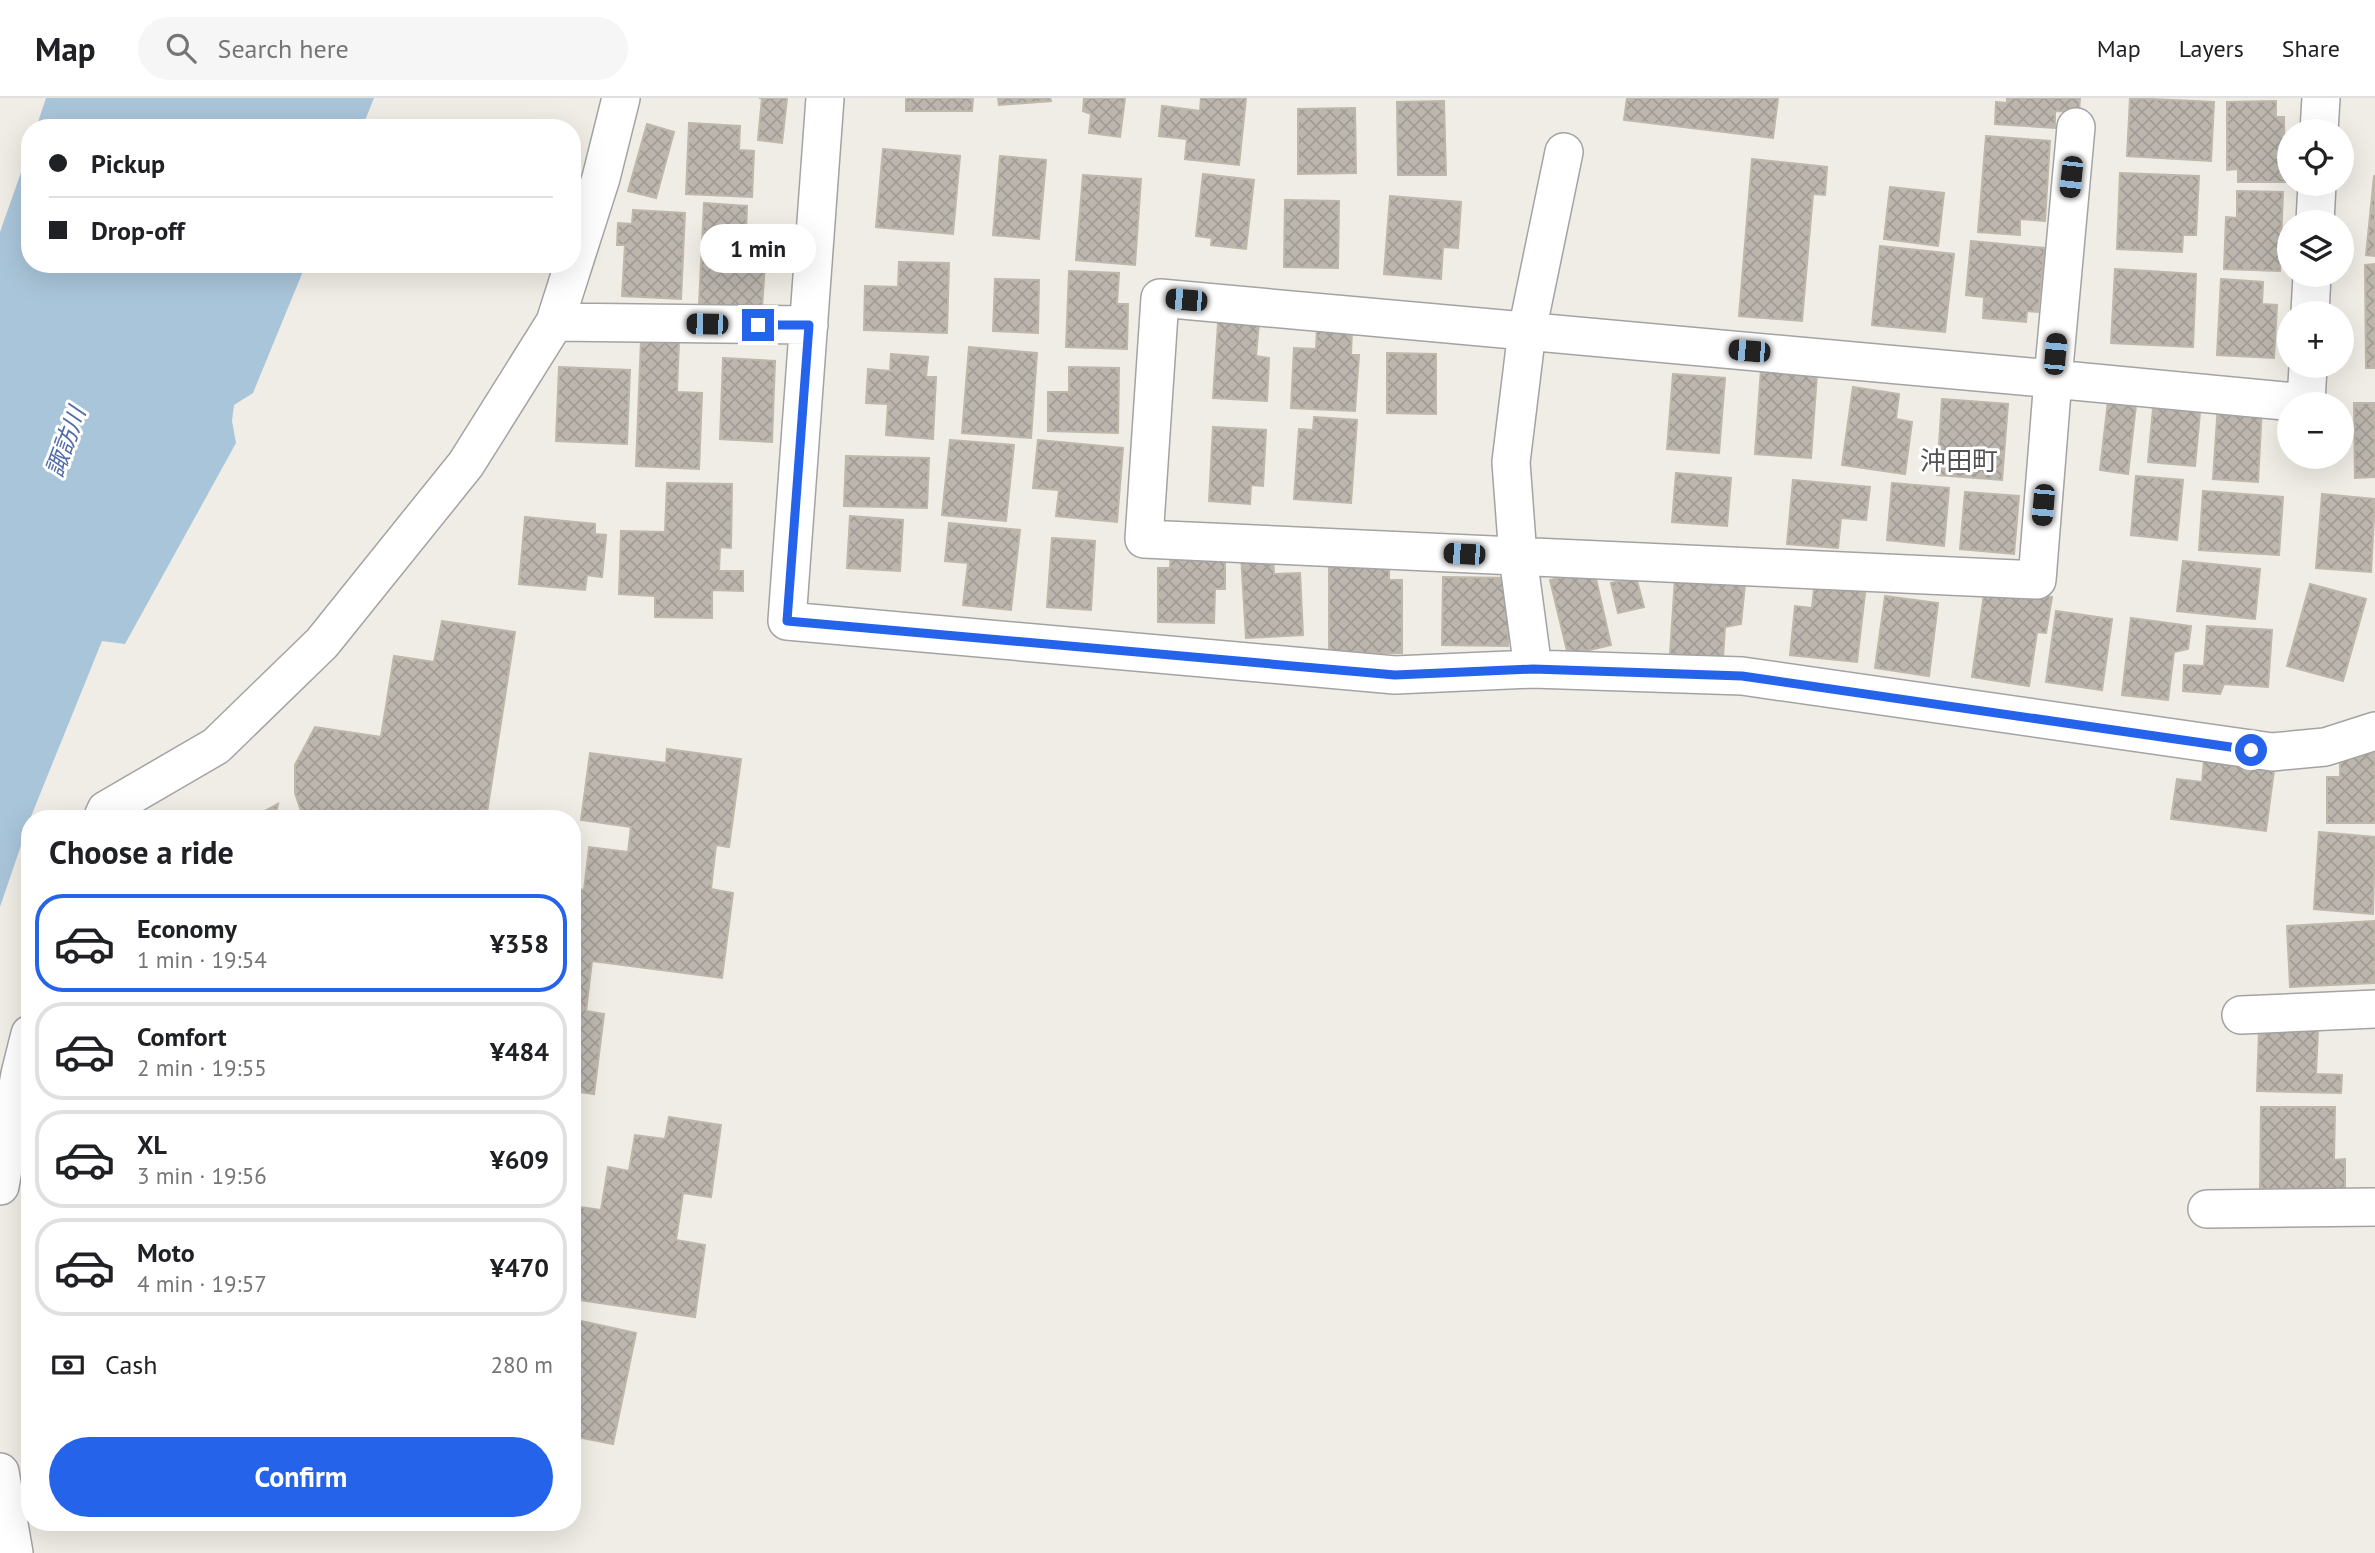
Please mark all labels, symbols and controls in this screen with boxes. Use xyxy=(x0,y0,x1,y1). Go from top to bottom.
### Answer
search box xyxy=(138,17,628,80)
text: Map xyxy=(35,27,96,70)
icon: search xyxy=(162,29,200,67)
text: Search here xyxy=(218,32,349,65)
text: Map xyxy=(2097,33,2141,64)
text: Layers xyxy=(2179,33,2244,64)
text: Share xyxy=(2282,33,2340,64)
map controls xyxy=(2277,119,2354,469)
button: locate xyxy=(2277,119,2354,196)
text: Pickup xyxy=(91,147,165,180)
car xyxy=(2059,155,2084,199)
button: layers xyxy=(2277,210,2354,287)
text: Drop-off xyxy=(91,214,185,247)
callout: 1 min xyxy=(700,224,816,272)
text: 1 min xyxy=(730,234,786,263)
car xyxy=(1165,288,1208,312)
button: + xyxy=(2277,301,2354,378)
route end xyxy=(742,309,774,341)
car xyxy=(686,313,729,335)
car xyxy=(2043,332,2068,376)
car xyxy=(1728,339,1771,363)
button: − xyxy=(2277,392,2354,469)
water label: 諏訪川 xyxy=(39,400,93,481)
district label: 沖田町 xyxy=(1920,444,1998,477)
car xyxy=(2031,483,2056,527)
car xyxy=(1443,542,1486,566)
route start xyxy=(2235,734,2267,766)
text: Choose a ride xyxy=(49,831,234,873)
icon: car xyxy=(53,912,116,975)
text: Economy xyxy=(137,912,237,945)
text: ¥358 xyxy=(490,927,549,960)
text: 1 min · 19:54 xyxy=(137,945,267,974)
icon: car xyxy=(53,1020,116,1083)
text: Comfort xyxy=(137,1020,227,1053)
text: ¥484 xyxy=(490,1035,549,1068)
text: 2 min · 19:55 xyxy=(137,1053,267,1082)
icon: car xyxy=(53,1128,116,1191)
text: XL xyxy=(137,1128,167,1161)
text: ¥609 xyxy=(490,1143,549,1176)
text: 3 min · 19:56 xyxy=(137,1161,267,1190)
icon: car xyxy=(53,1236,116,1299)
text: Moto xyxy=(137,1236,195,1269)
text: ¥470 xyxy=(490,1251,549,1284)
text: 4 min · 19:57 xyxy=(137,1269,267,1298)
icon: cash xyxy=(49,1346,87,1384)
text: Cash xyxy=(105,1348,157,1381)
text: 280 m xyxy=(491,1350,553,1379)
button: Confirm xyxy=(49,1437,553,1517)

